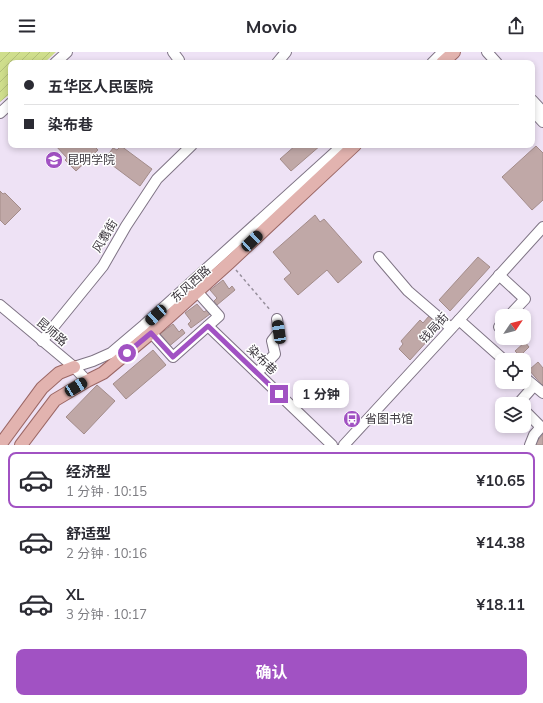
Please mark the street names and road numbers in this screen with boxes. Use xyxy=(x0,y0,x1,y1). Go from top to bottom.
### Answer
street label: 风翥街 xyxy=(89,216,120,255)
street label: 东风西路 xyxy=(168,262,214,305)
street label: 钱局街 xyxy=(416,309,451,346)
street label: 昆师路 xyxy=(34,314,71,349)
street label: 染布巷 xyxy=(244,342,281,378)

